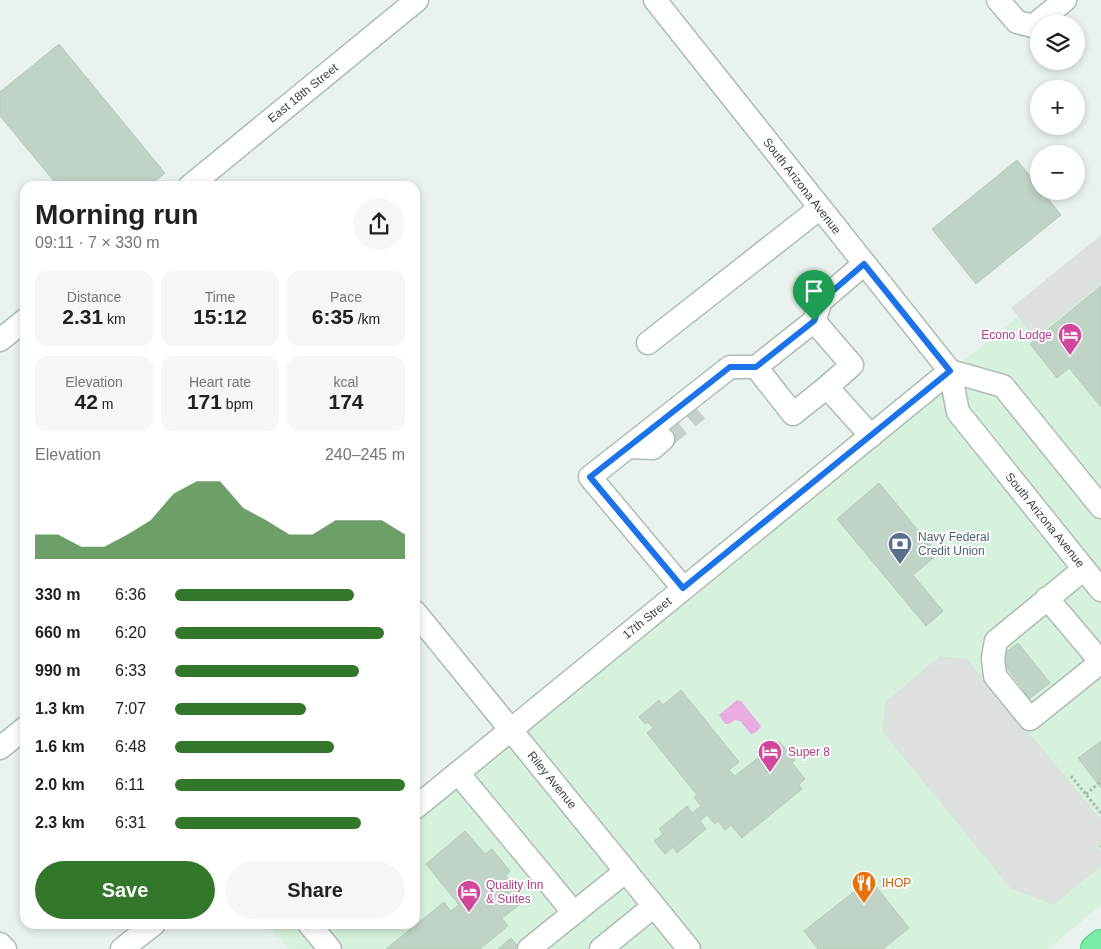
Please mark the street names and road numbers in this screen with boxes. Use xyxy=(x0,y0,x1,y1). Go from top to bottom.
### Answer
street label: East 18th Street xyxy=(265,60,341,126)
street label: South Arizona Avenue xyxy=(760,135,844,237)
street label: South Arizona Avenue xyxy=(1002,470,1088,570)
street label: 17th Street xyxy=(620,594,675,642)
street label: Riley Avenue xyxy=(525,748,580,812)

